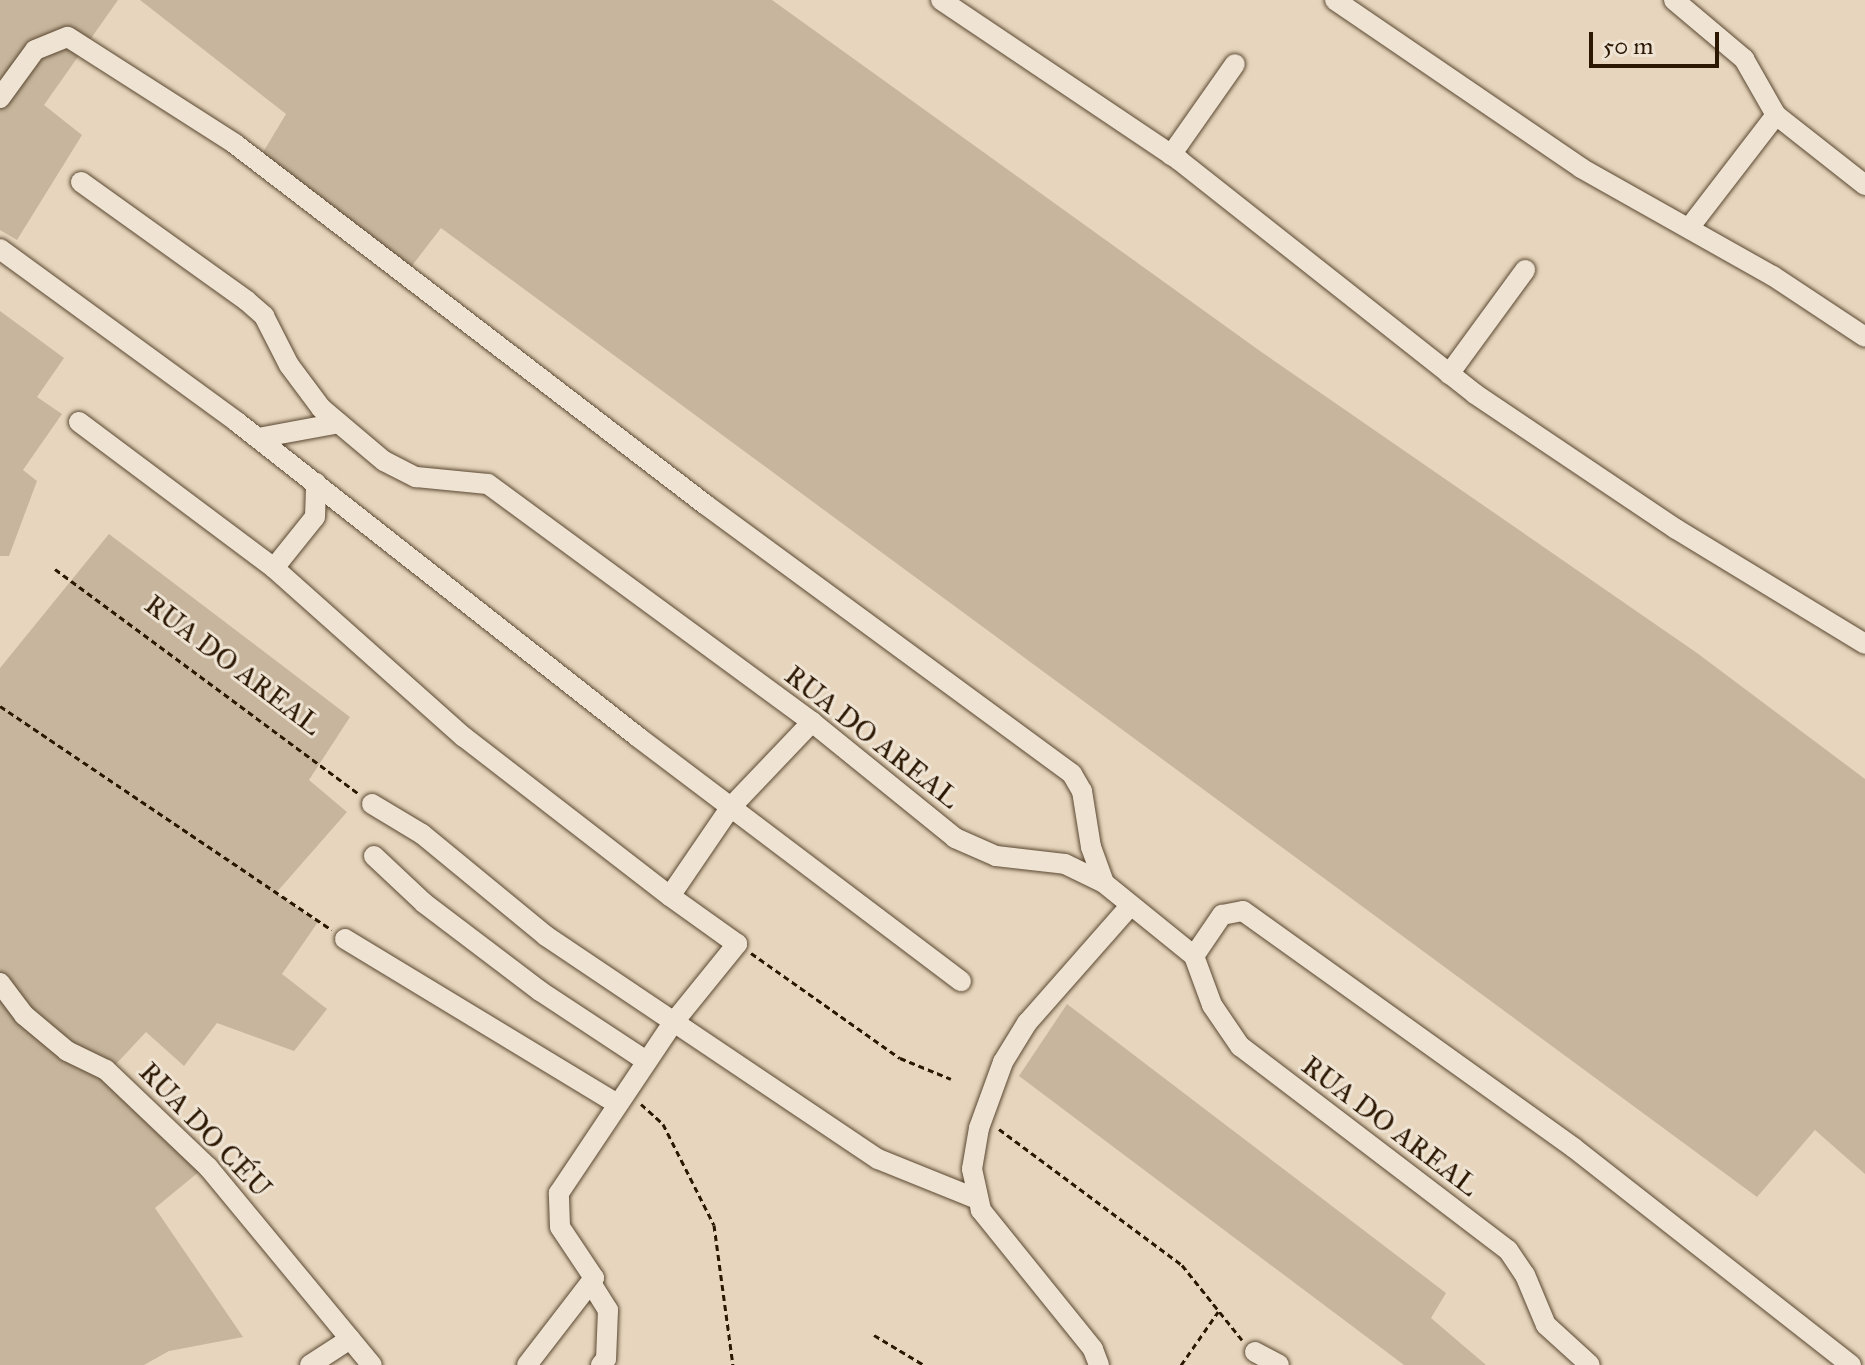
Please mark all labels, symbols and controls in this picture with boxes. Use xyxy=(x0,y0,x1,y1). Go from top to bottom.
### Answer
scale bar xyxy=(1593,16,1723,66)
text: 50 m xyxy=(1603,31,1653,61)
street label: RUA DO AREAL xyxy=(138,588,328,742)
street label: RUA DO AREAL xyxy=(778,658,966,816)
street label: RUA DO AREAL xyxy=(1295,1049,1485,1203)
street label: RUA DO CÉU xyxy=(132,1055,278,1205)

